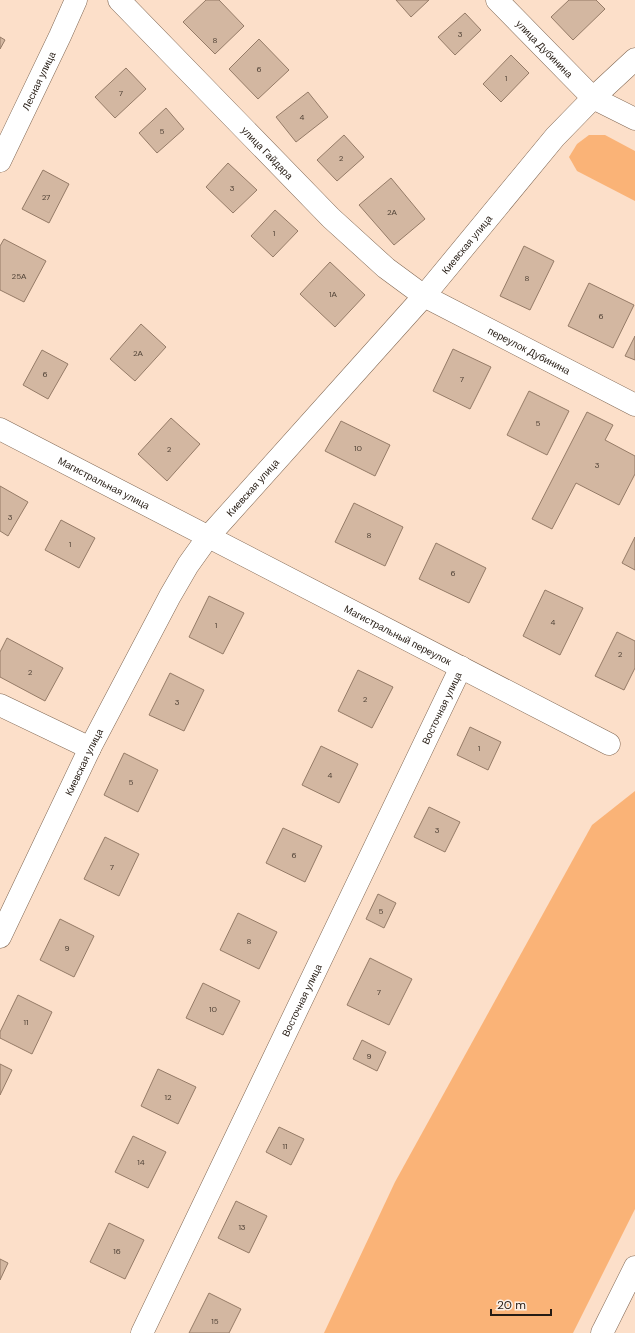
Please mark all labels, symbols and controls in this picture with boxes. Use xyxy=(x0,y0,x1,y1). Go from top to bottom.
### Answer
street label: улица Дубинина xyxy=(513,17,576,81)
house number: 3 xyxy=(458,29,463,39)
house number: 8 xyxy=(213,35,218,45)
street label: Лесная улица xyxy=(19,49,59,113)
house number: 6 xyxy=(256,64,262,74)
house number: 1 xyxy=(505,73,507,83)
house number: 7 xyxy=(119,88,123,98)
house number: 4 xyxy=(300,112,305,122)
street label: улица Гайдара xyxy=(239,124,296,183)
house number: 5 xyxy=(160,126,165,136)
house number: 2 xyxy=(339,153,344,163)
house number: 3 xyxy=(230,183,235,193)
house number: 27 xyxy=(42,192,50,202)
house number: 2А xyxy=(387,207,398,217)
street label: Киевская улица xyxy=(439,212,495,277)
house number: 1 xyxy=(273,228,275,238)
house number: 25А xyxy=(12,271,27,281)
house number: 8 xyxy=(525,273,530,283)
house number: 1А xyxy=(329,289,338,299)
house number: 6 xyxy=(598,311,604,321)
street label: переулок Дубинина xyxy=(486,324,573,378)
house number: 2А xyxy=(133,348,144,358)
house number: 6 xyxy=(42,369,48,379)
house number: 7 xyxy=(460,374,464,384)
house number: 5 xyxy=(536,418,541,428)
house number: 10 xyxy=(354,443,363,453)
house number: 2 xyxy=(167,444,172,454)
street label: Магистральная улица xyxy=(56,454,152,513)
street label: Киевская улица xyxy=(224,456,282,519)
house number: 3 xyxy=(595,460,600,470)
house number: 3 xyxy=(8,512,13,522)
house number: 8 xyxy=(367,530,372,540)
house number: 1 xyxy=(69,539,71,549)
house number: 6 xyxy=(450,568,456,578)
street label: Магистральный переулок xyxy=(342,602,454,669)
house number: 4 xyxy=(551,617,556,627)
house number: 1 xyxy=(215,620,217,630)
house number: 2 xyxy=(618,649,623,659)
house number: 2 xyxy=(28,667,33,677)
street label: Восточная улица xyxy=(419,669,465,747)
house number: 2 xyxy=(363,694,368,704)
house number: 3 xyxy=(175,697,180,707)
street label: Киевская улица xyxy=(62,726,106,798)
house number: 1 xyxy=(478,743,480,753)
house number: 4 xyxy=(328,770,333,780)
house number: 5 xyxy=(129,777,134,787)
house number: 3 xyxy=(435,825,440,835)
house number: 6 xyxy=(291,850,297,860)
house number: 7 xyxy=(110,862,114,872)
house number: 5 xyxy=(379,906,384,916)
house number: 8 xyxy=(247,936,252,946)
house number: 9 xyxy=(64,943,70,953)
street label: Восточная улица xyxy=(279,962,325,1039)
house number: 7 xyxy=(377,987,381,997)
house number: 10 xyxy=(209,1004,218,1014)
house number: 11 xyxy=(24,1017,29,1027)
house number: 9 xyxy=(366,1051,372,1061)
house number: 12 xyxy=(164,1092,172,1102)
house number: 11 xyxy=(283,1141,288,1151)
house number: 14 xyxy=(137,1157,145,1167)
house number: 13 xyxy=(238,1222,246,1232)
house number: 16 xyxy=(113,1246,121,1256)
scale bar xyxy=(491,1291,551,1317)
text: 20 m xyxy=(497,1297,526,1313)
house number: 15 xyxy=(211,1316,219,1326)

